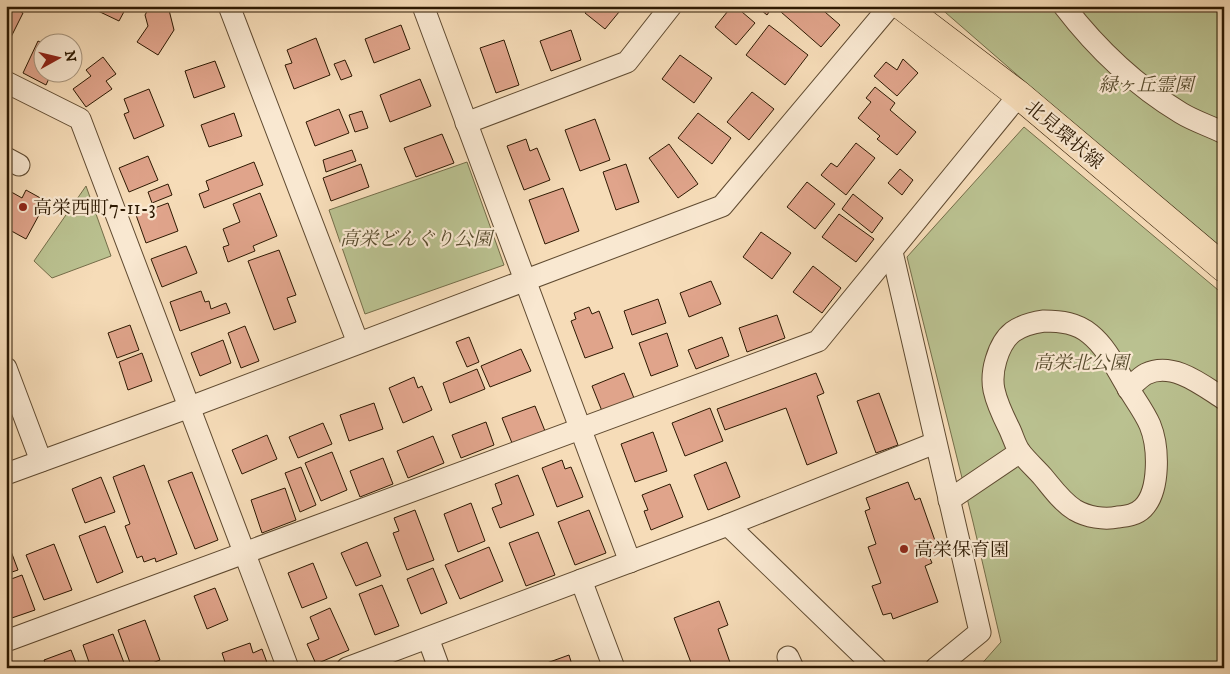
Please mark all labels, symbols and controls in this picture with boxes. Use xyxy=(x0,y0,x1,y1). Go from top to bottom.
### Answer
north arrow xyxy=(32,32,82,82)
text: N xyxy=(60,49,80,64)
park label: 緑ヶ丘霊園 xyxy=(1098,74,1196,97)
street label: 北見環状線 xyxy=(1020,96,1108,174)
place label: 高栄西町7-11-3 xyxy=(33,197,155,220)
marker: 高栄西町7-11-3 xyxy=(17,201,29,213)
park label: 高栄どんぐり公園 xyxy=(340,228,495,251)
park label: 高栄北公園 xyxy=(1033,352,1131,375)
place label: 高栄保育園 xyxy=(914,539,1009,562)
marker: 高栄保育園 xyxy=(898,543,910,555)

